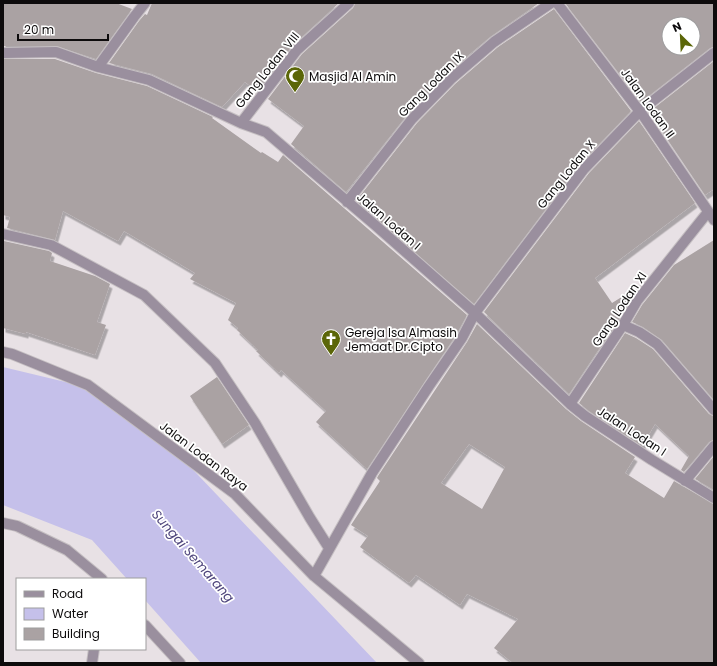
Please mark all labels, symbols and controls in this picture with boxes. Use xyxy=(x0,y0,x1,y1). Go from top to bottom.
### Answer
scale bar xyxy=(18,16,108,42)
north arrow xyxy=(661,16,701,56)
text: N xyxy=(670,18,684,36)
text: 20 m xyxy=(24,21,54,38)
street label: Gang Lodan VIII xyxy=(231,28,303,112)
street label: Gang Lodan IX xyxy=(394,47,468,121)
mosque icon: Masjid Al Amin xyxy=(284,65,306,93)
street label: Jalan Lodan II xyxy=(617,65,679,141)
place label: Masjid Al Amin xyxy=(309,68,396,85)
street label: Gang Lodan X xyxy=(533,136,599,212)
street label: Jalan Lodan I xyxy=(353,189,425,253)
street label: Gang Lodan XI xyxy=(588,268,650,350)
place label: Gereja Isa Almasih Jemaat Dr.Cipto xyxy=(345,324,457,355)
church icon: Gereja Isa Almasih Jemaat Dr.Cipto xyxy=(320,328,342,356)
street label: Jalan Lodan I xyxy=(594,402,670,460)
street label: Jalan Lodan Raya xyxy=(156,417,252,495)
water label: Sungai Semarang xyxy=(147,505,239,607)
legend xyxy=(16,578,146,650)
text: Road xyxy=(52,585,83,602)
text: Water xyxy=(52,605,89,622)
text: Building xyxy=(52,625,100,642)

